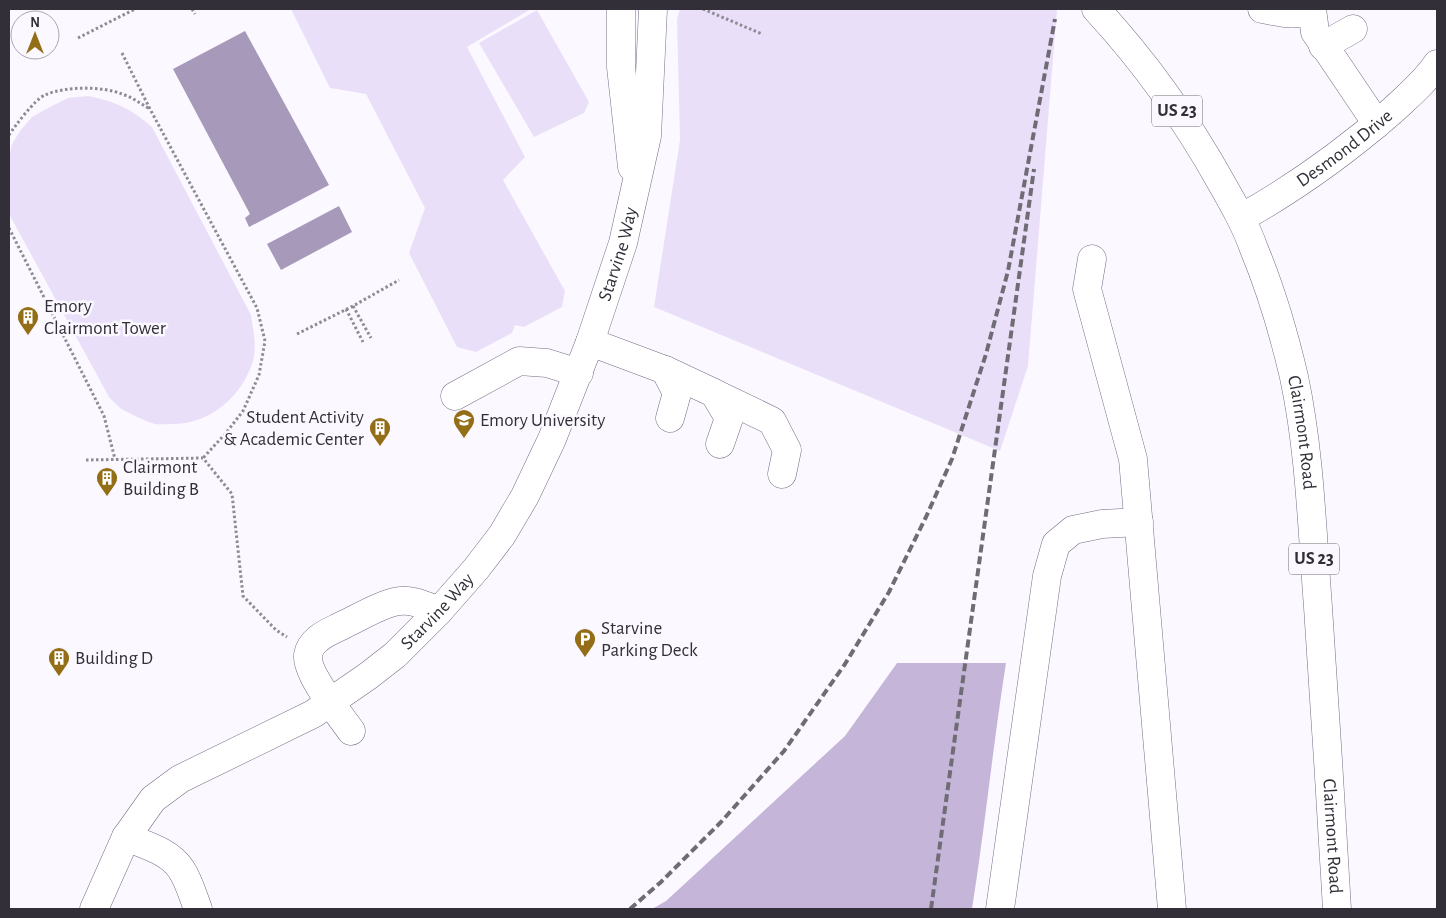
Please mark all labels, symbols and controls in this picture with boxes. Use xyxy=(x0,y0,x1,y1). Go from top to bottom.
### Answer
north arrow xyxy=(10,10,60,60)
text: N xyxy=(30,16,40,30)
road number: US 23 xyxy=(1152,95,1202,126)
street label: Desmond Drive xyxy=(1293,106,1396,190)
street label: Starvine Way xyxy=(595,205,640,303)
place label: Emory Clairmont Tower xyxy=(44,297,166,338)
building icon: Emory Clairmont Tower xyxy=(16,305,40,336)
street label: Clairmont Road xyxy=(1284,374,1319,491)
place label: Student Activity & Academic Center xyxy=(224,408,364,449)
school or university icon: Emory University xyxy=(452,408,476,439)
place label: Emory University xyxy=(480,411,605,430)
building icon: Student Activity & Academic Center xyxy=(368,416,392,447)
place label: Clairmont Building B xyxy=(123,458,199,499)
building icon: Clairmont Building B xyxy=(95,466,119,497)
road number: US 23 xyxy=(1289,544,1339,574)
street label: Starvine Way xyxy=(397,569,477,653)
place label: Starvine Parking Deck xyxy=(601,619,698,660)
parking icon: Starvine Parking Deck xyxy=(573,627,597,658)
building icon: Building D xyxy=(47,646,71,677)
place label: Building D xyxy=(75,649,153,668)
street label: Clairmont Road xyxy=(1320,778,1346,894)

